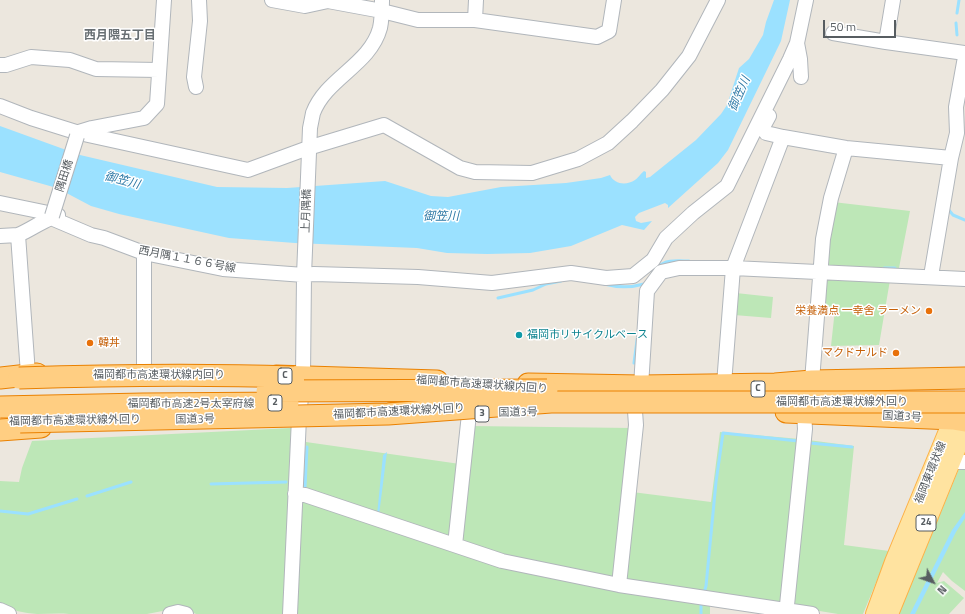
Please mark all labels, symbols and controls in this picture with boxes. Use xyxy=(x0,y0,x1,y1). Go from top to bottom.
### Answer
scale bar xyxy=(825,12,898,38)
text: 50 m xyxy=(830,17,856,36)
district label: 西月隈五丁目 xyxy=(84,29,156,43)
water label: 御笠川 xyxy=(726,75,754,113)
street label: 隅田橋 xyxy=(54,158,76,194)
water label: 御笠川 xyxy=(103,169,141,193)
street label: 上月隅橋 xyxy=(300,189,314,233)
water label: 御笠川 xyxy=(423,210,459,224)
street label: 西月隅１１６６号線 xyxy=(137,244,237,276)
place label: 栄養満点 一幸舍 ラーメン xyxy=(795,304,921,318)
marker: 栄養満点 一幸舍 ラーメン xyxy=(924,306,934,316)
place label: 福岡市リサイクルベース xyxy=(527,328,648,342)
marker: 福岡市リサイクルベース xyxy=(514,330,524,340)
place label: 韓丼 xyxy=(98,336,120,350)
marker: 韓丼 xyxy=(85,338,95,348)
place label: マクドナルド xyxy=(822,346,888,360)
marker: マクドナルド xyxy=(891,348,901,358)
street label: 福岡都市高速環状線内回り xyxy=(93,368,225,382)
road number: C xyxy=(278,368,292,384)
street label: 福岡都市高速環状線内回り xyxy=(416,374,548,396)
road number: C xyxy=(751,381,765,397)
road number: 2 xyxy=(268,395,282,411)
street label: 福岡都市高速環状線外回り xyxy=(776,395,908,409)
street label: 福岡都市高速2号太宰府線 xyxy=(127,397,255,411)
street label: 福岡都市高速環状線外回り xyxy=(333,402,465,422)
road number: 3 xyxy=(475,406,489,422)
street label: 国道3号 xyxy=(498,406,538,420)
street label: 国道3号 xyxy=(882,409,922,425)
street label: 福岡都市高速環状線外回り xyxy=(9,413,141,429)
street label: 国道3号 xyxy=(175,413,215,427)
street label: 福岡東環状線 xyxy=(913,440,949,506)
road number: 24 xyxy=(916,515,936,531)
north arrow xyxy=(913,562,953,602)
text: N xyxy=(934,582,951,598)

